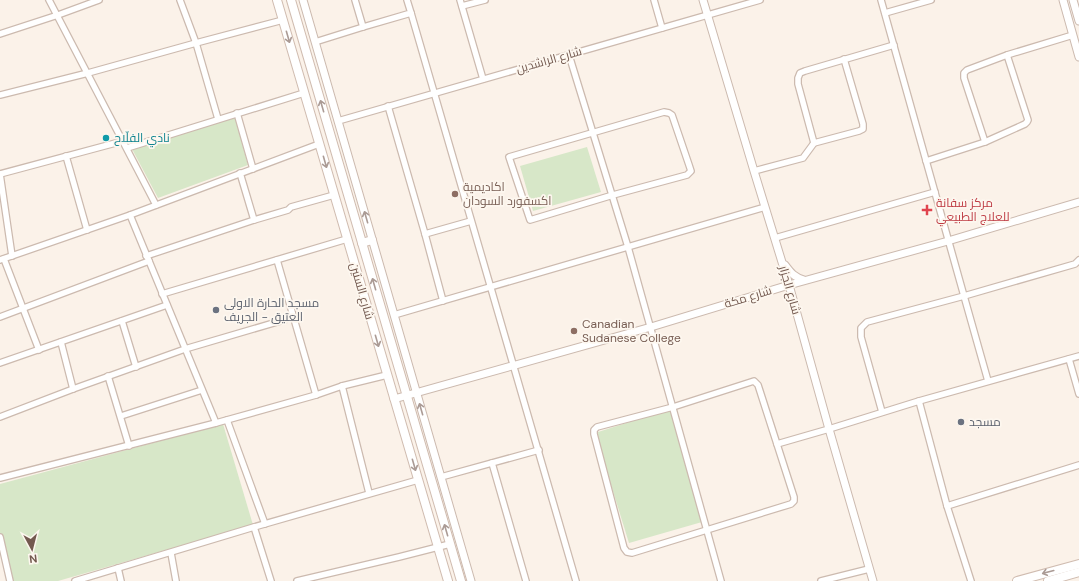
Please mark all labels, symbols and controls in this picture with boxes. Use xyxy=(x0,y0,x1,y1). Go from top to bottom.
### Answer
one-way arrow xyxy=(285,31,292,44)
street label: شارع الراشدين xyxy=(514,43,584,77)
one-way arrow xyxy=(318,99,325,112)
place label: نادي الفلّاح xyxy=(114,130,170,148)
marker: نادي الفلّاح xyxy=(101,133,111,143)
one-way arrow xyxy=(322,155,329,168)
place label: اكاديمية اكسفورد السودان xyxy=(463,179,552,209)
marker: اكاديمية اكسفورد السودان xyxy=(450,189,460,199)
place label: مركز سفانة للعلاج الطبيعي xyxy=(936,195,1010,227)
marker: مركز سفانة للعلاج الطبيعي xyxy=(921,204,933,216)
one-way arrow xyxy=(362,211,369,224)
street label: شارع الستين xyxy=(346,261,378,322)
street label: شارع الجزار xyxy=(775,263,805,316)
one-way arrow xyxy=(370,278,377,291)
street label: شارع مكة xyxy=(722,282,774,312)
place label: مسجد الحارة الاولى العتيق - الجريف xyxy=(224,295,319,325)
marker: مسجد الحارة الاولى العتيق - الجريف xyxy=(211,305,221,315)
place label: Canadian Sudanese College xyxy=(582,316,681,346)
marker: Canadian Sudanese College xyxy=(569,326,579,336)
one-way arrow xyxy=(374,334,381,347)
one-way arrow xyxy=(417,403,424,416)
place label: مسجد xyxy=(969,414,1001,430)
marker: مسجد xyxy=(956,417,966,427)
one-way arrow xyxy=(411,459,418,472)
one-way arrow xyxy=(442,524,449,537)
north arrow xyxy=(12,529,52,569)
text: N xyxy=(28,551,38,566)
one-way arrow xyxy=(1042,569,1055,576)

